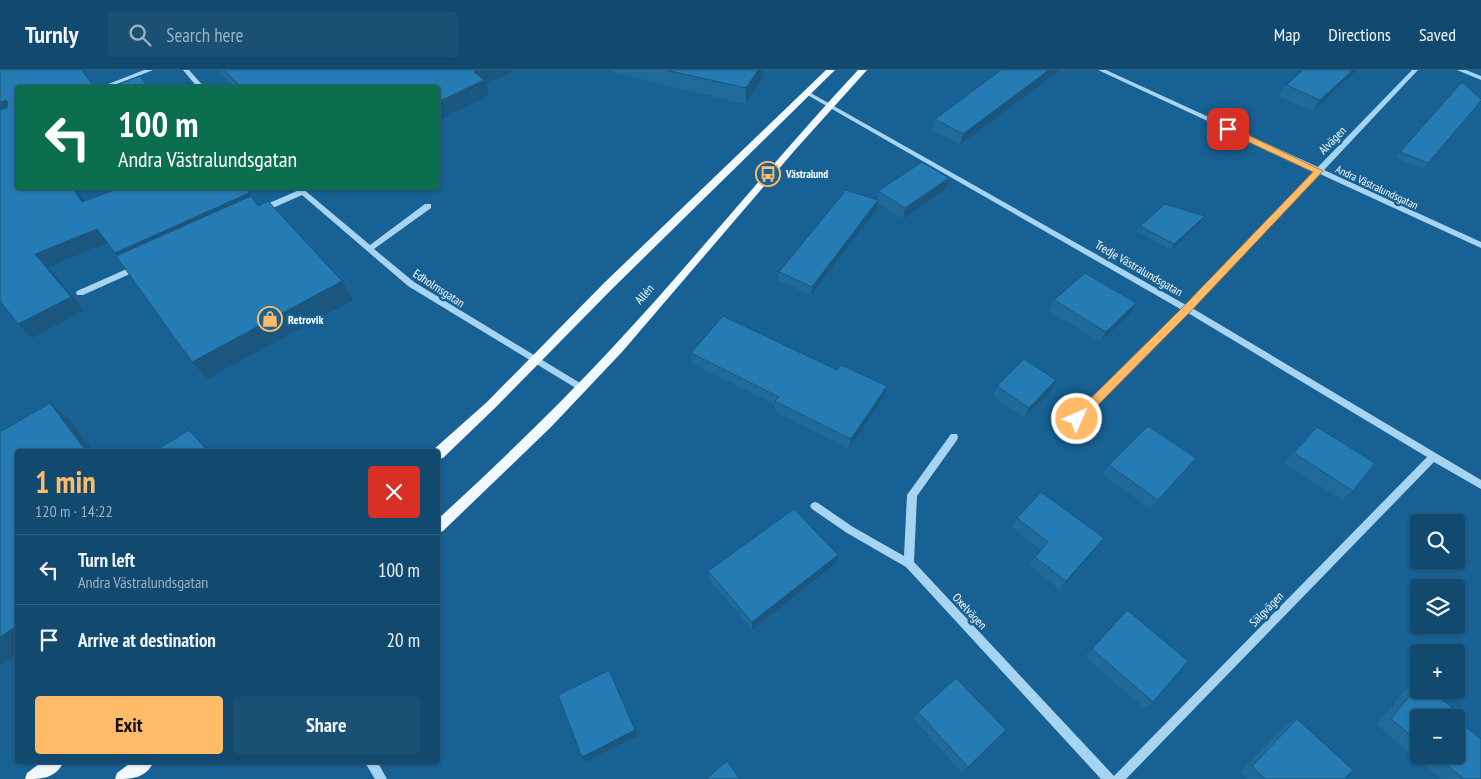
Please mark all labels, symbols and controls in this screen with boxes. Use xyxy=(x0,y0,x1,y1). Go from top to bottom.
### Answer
search box xyxy=(108,12,458,57)
text: Turnly xyxy=(25,19,78,50)
icon: search xyxy=(126,21,154,49)
text: Search here xyxy=(166,23,243,47)
text: Map xyxy=(1274,23,1300,46)
text: Directions xyxy=(1328,23,1391,46)
text: Saved xyxy=(1419,23,1456,46)
text: 100 m xyxy=(118,101,199,147)
icon: left xyxy=(35,105,100,170)
pin xyxy=(1207,108,1249,150)
icon: arrive xyxy=(1214,115,1242,143)
street label: Alvägen xyxy=(1315,123,1349,157)
text: Andra Västralundsgatan xyxy=(118,145,297,173)
bus stop icon: Västralund xyxy=(755,161,781,187)
street label: Andra Västralundsgatan xyxy=(1333,162,1421,212)
place label: Västralund xyxy=(785,167,828,181)
street label: Tredje Västralundsgatan xyxy=(1092,237,1186,299)
street label: Edholmsgatan xyxy=(410,266,468,310)
street label: Allén xyxy=(631,281,657,307)
shop icon: Retrovik xyxy=(257,306,283,332)
place label: Retrovik xyxy=(288,312,323,327)
position arrow xyxy=(1050,392,1102,444)
text: 1 min xyxy=(35,462,96,501)
button: close xyxy=(368,466,420,518)
text: 120 m · 14:22 xyxy=(35,501,113,521)
map controls xyxy=(1410,514,1465,764)
button: search xyxy=(1410,514,1465,569)
text: Turn left xyxy=(78,548,135,572)
icon: left xyxy=(35,556,63,584)
text: 100 m xyxy=(378,558,420,582)
text: Andra Västralundsgatan xyxy=(78,572,208,592)
button: layers xyxy=(1410,579,1465,634)
street label: Sälgvägen xyxy=(1246,588,1286,630)
street label: Oxelvägen xyxy=(950,590,990,632)
icon: arrive xyxy=(35,626,63,654)
text: Arrive at destination xyxy=(78,628,216,652)
text: 20 m xyxy=(387,628,420,652)
button: + xyxy=(1410,644,1465,699)
button: Exit xyxy=(35,696,223,754)
button: Share xyxy=(233,696,420,754)
button: − xyxy=(1410,709,1465,764)

